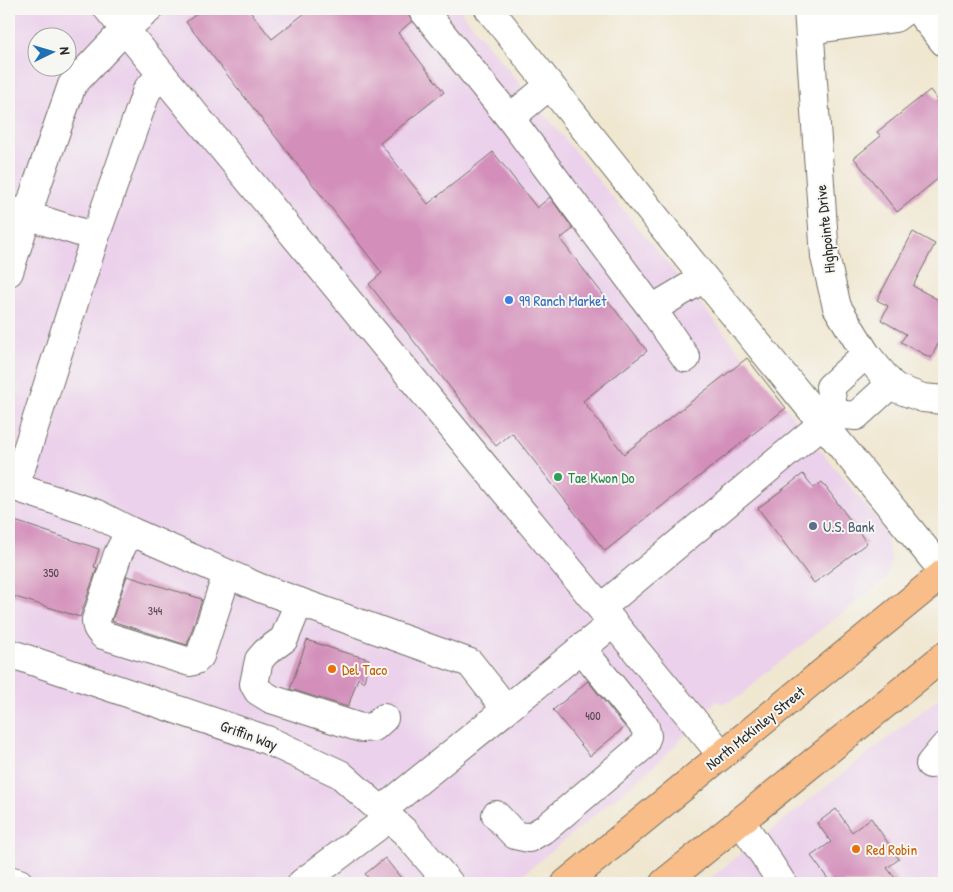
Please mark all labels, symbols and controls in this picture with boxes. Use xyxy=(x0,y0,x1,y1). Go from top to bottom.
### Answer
north arrow xyxy=(28,28,78,78)
text: N xyxy=(56,46,75,56)
street label: Highpointe Drive xyxy=(810,184,840,274)
place label: 99 Ranch Market xyxy=(519,290,607,311)
marker: 99 Ranch Market xyxy=(503,294,515,306)
place label: Tae Kwon Do xyxy=(568,467,635,488)
marker: Tae Kwon Do xyxy=(552,471,564,483)
place label: U.S. Bank xyxy=(823,516,875,537)
marker: U.S. Bank xyxy=(807,520,819,532)
house number: 350 xyxy=(43,564,59,581)
house number: 344 xyxy=(148,602,163,619)
place label: Del Taco xyxy=(342,659,387,680)
marker: Del Taco xyxy=(326,663,338,675)
street label: North McKinley Street xyxy=(701,681,810,775)
house number: 400 xyxy=(585,707,601,724)
street label: Griffin Way xyxy=(218,715,280,755)
place label: Red Robin xyxy=(866,839,917,860)
marker: Red Robin xyxy=(850,843,862,855)

